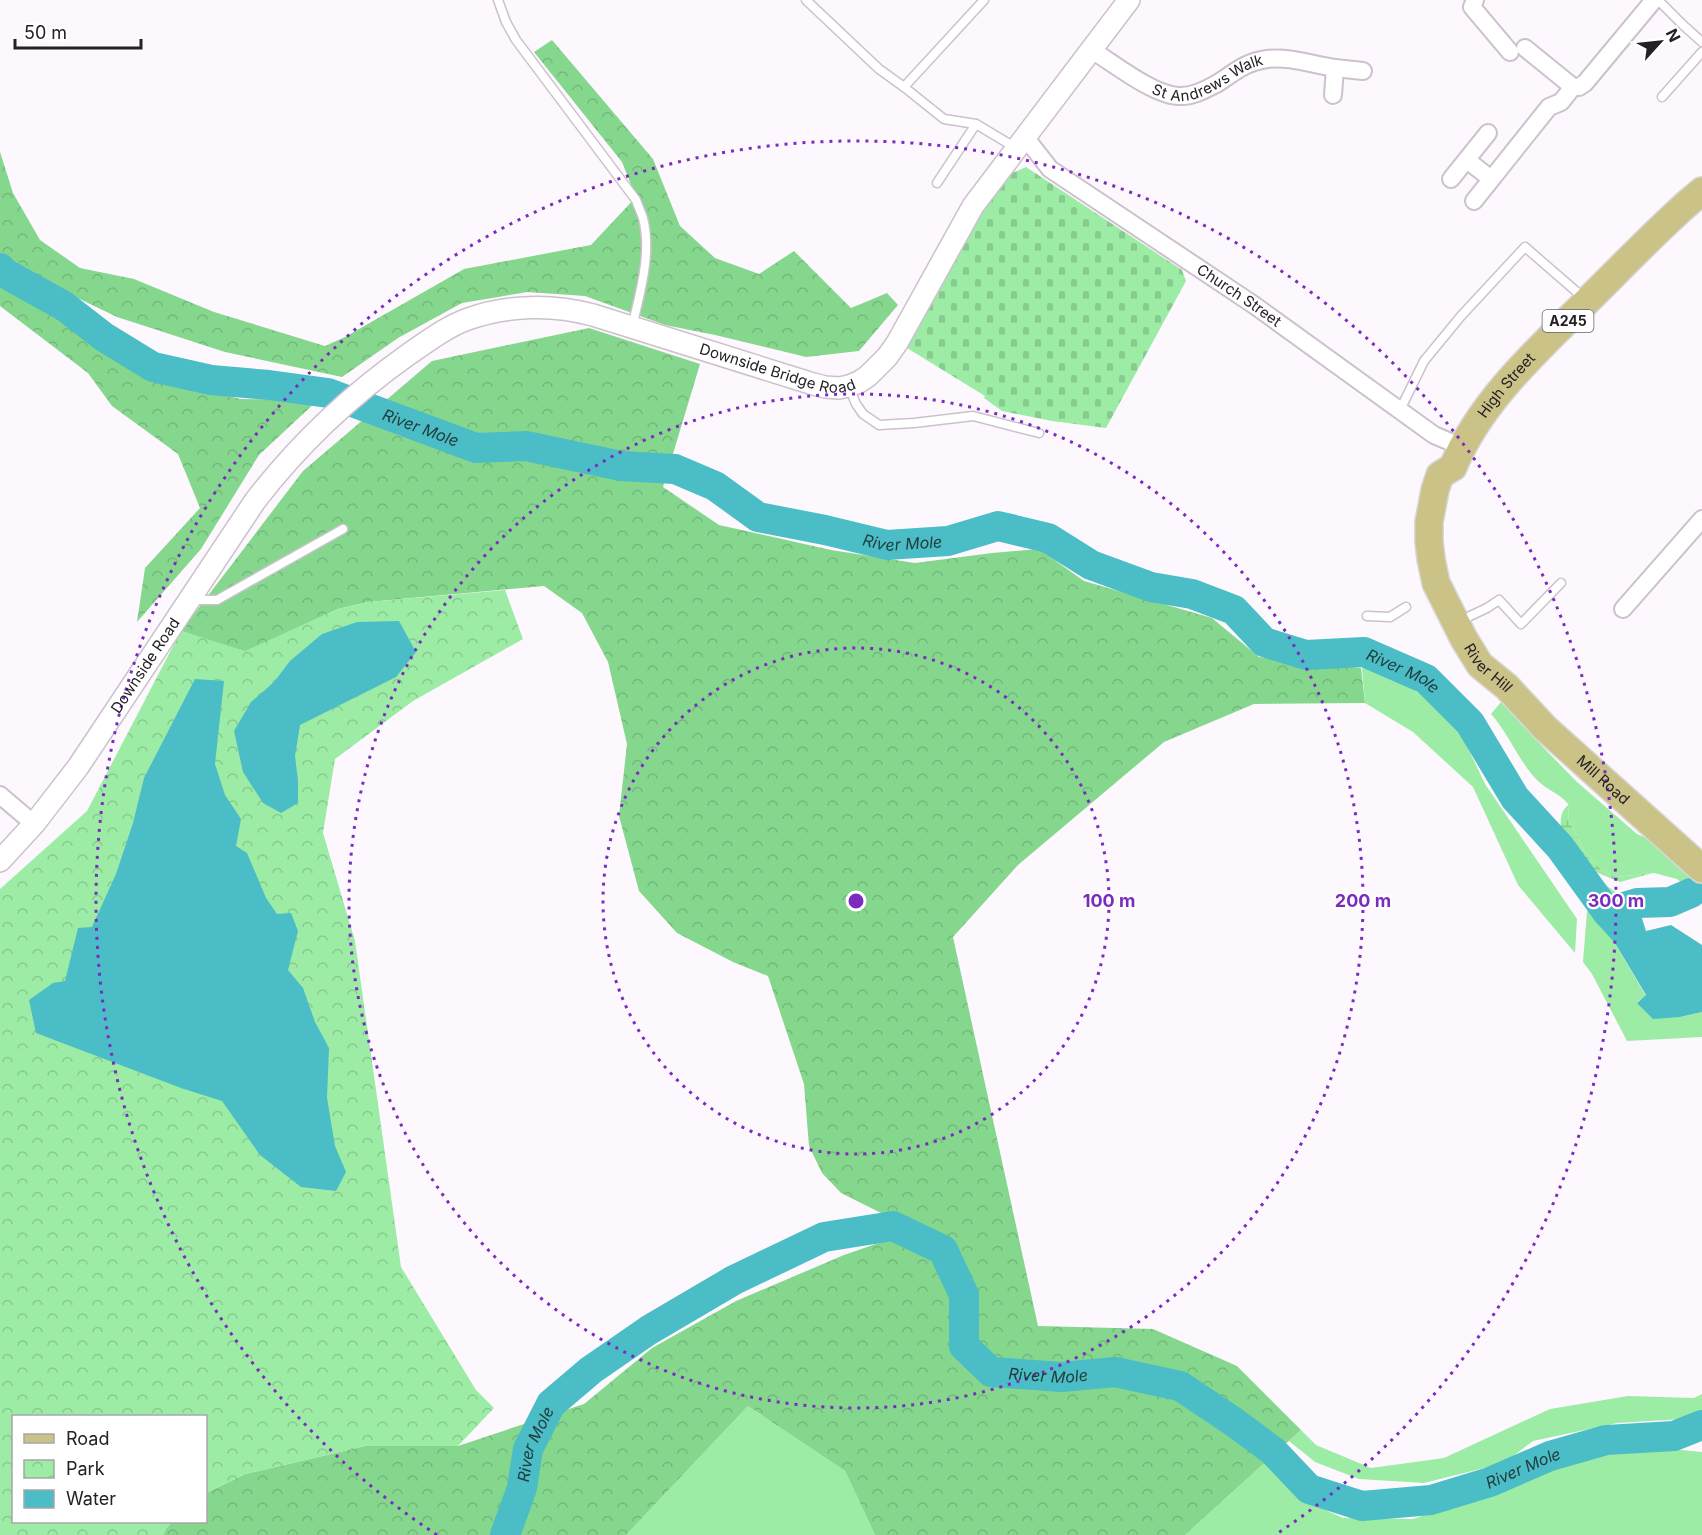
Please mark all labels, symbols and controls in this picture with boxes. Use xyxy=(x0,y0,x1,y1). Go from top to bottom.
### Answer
scale bar xyxy=(15,12,141,50)
north arrow xyxy=(1630,12,1690,72)
text: 50 m xyxy=(24,22,67,43)
text: N xyxy=(1662,25,1685,45)
street label: St Andrews Walk xyxy=(1149,50,1265,105)
street label: Church Street xyxy=(1193,260,1285,331)
road number: A245 xyxy=(1542,310,1594,332)
street label: Downside Bridge Road xyxy=(697,339,858,397)
street label: High Street xyxy=(1473,348,1539,421)
water label: River Mole xyxy=(380,404,462,451)
water label: River Mole xyxy=(861,530,943,555)
street label: Downside Road xyxy=(106,614,184,717)
street label: River Hill xyxy=(1460,640,1517,696)
water label: River Mole xyxy=(1363,644,1444,697)
street label: Mill Road xyxy=(1573,751,1634,808)
text: 100 m xyxy=(1083,890,1135,911)
text: 200 m xyxy=(1335,890,1391,911)
text: 300 m xyxy=(1588,890,1644,911)
centre of rings xyxy=(846,891,866,911)
water label: River Mole xyxy=(1008,1363,1089,1387)
water label: River Mole xyxy=(513,1403,558,1483)
legend xyxy=(12,1415,207,1523)
text: Road xyxy=(66,1428,109,1449)
water label: River Mole xyxy=(1482,1444,1563,1493)
text: Park xyxy=(66,1458,105,1479)
text: Water xyxy=(66,1488,116,1509)

